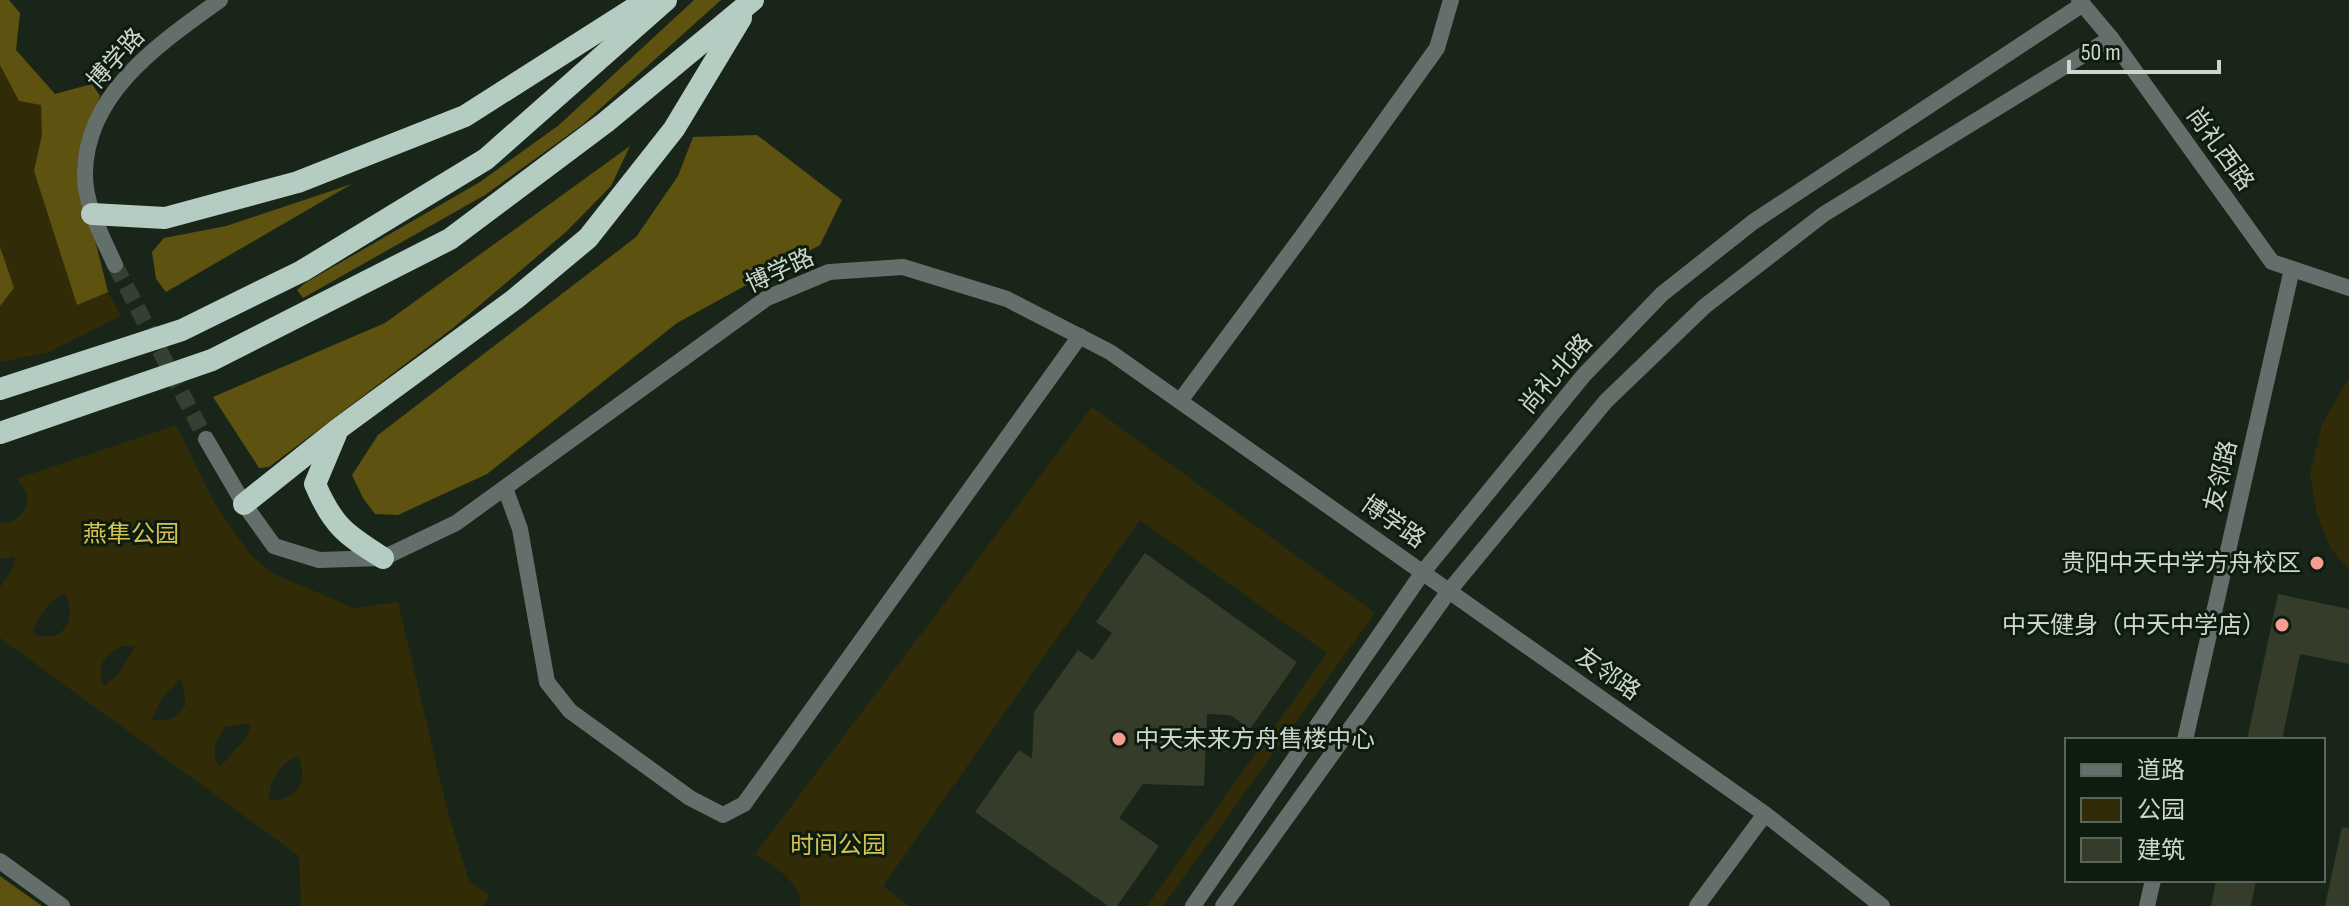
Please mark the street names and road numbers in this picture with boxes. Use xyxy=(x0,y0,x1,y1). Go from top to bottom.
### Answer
street label: 博学路 xyxy=(81,23,151,95)
street label: 尚礼西路 xyxy=(2180,102,2260,196)
street label: 博学路 xyxy=(741,243,819,299)
street label: 尚礼北路 xyxy=(1514,328,1598,420)
street label: 友邻路 xyxy=(2199,438,2243,514)
street label: 博学路 xyxy=(1355,489,1431,555)
street label: 友邻路 xyxy=(1570,641,1646,707)

